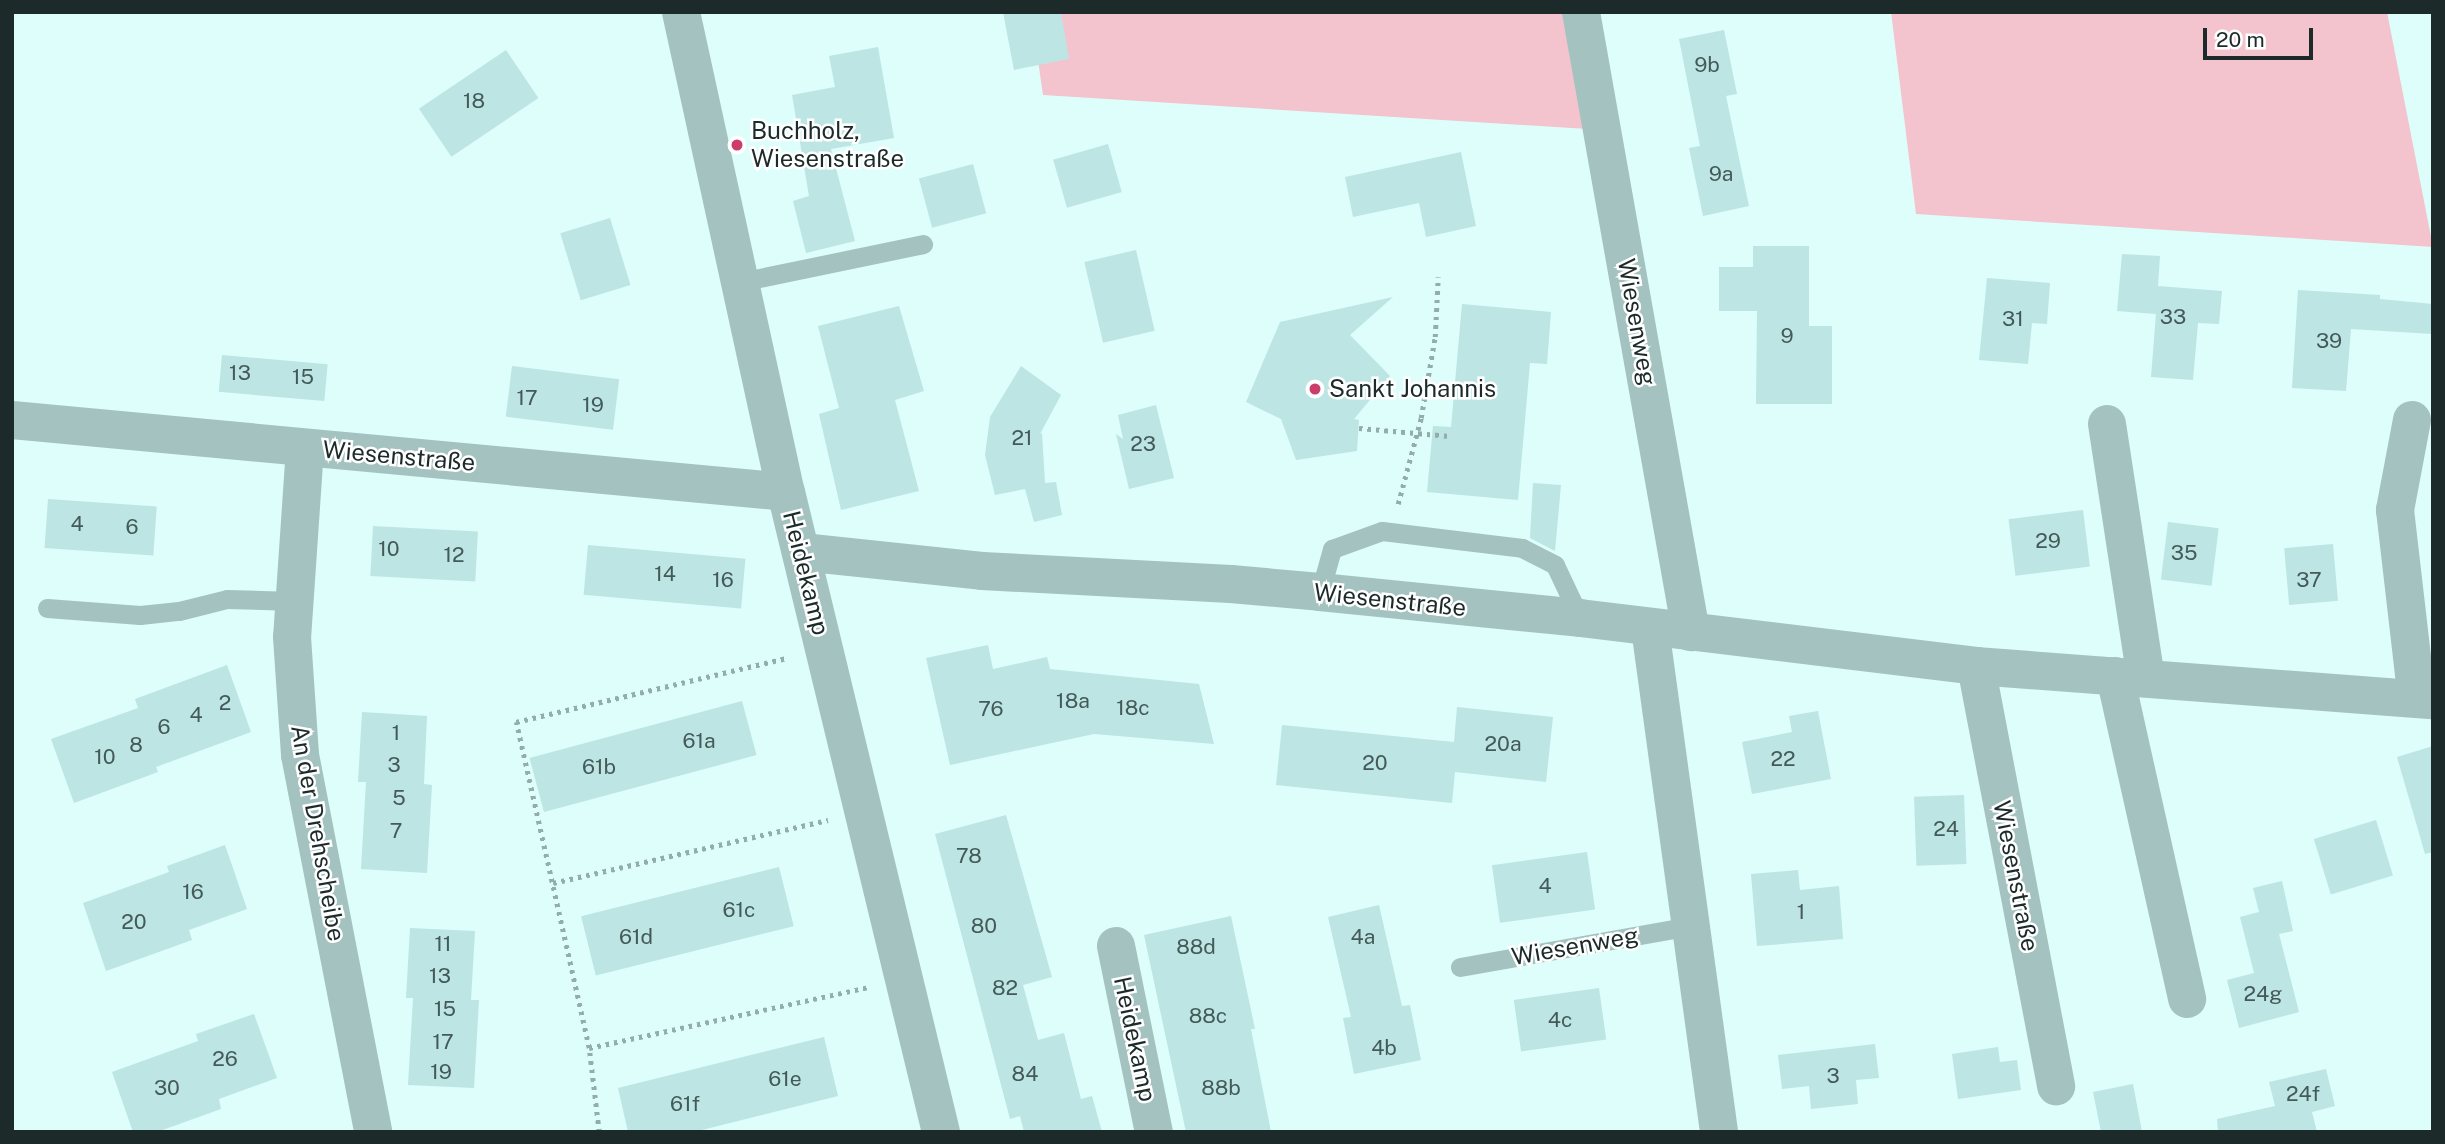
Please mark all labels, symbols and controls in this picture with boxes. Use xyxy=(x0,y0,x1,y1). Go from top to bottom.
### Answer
scale bar xyxy=(2207,14,2317,58)
text: 20 m xyxy=(2216,27,2265,52)
house number: 9b xyxy=(1694,52,1720,78)
house number: 18 xyxy=(463,88,485,114)
place label: Buchholz, Wiesenstraße xyxy=(751,117,904,173)
marker: Buchholz, Wiesenstraße xyxy=(729,137,745,153)
house number: 9a xyxy=(1709,161,1733,187)
street label: Wiesenweg xyxy=(1612,256,1662,388)
house number: 33 xyxy=(2160,304,2186,330)
house number: 31 xyxy=(2002,306,2024,332)
house number: 9 xyxy=(1780,323,1794,349)
house number: 39 xyxy=(2316,328,2342,354)
house number: 13 xyxy=(229,360,251,386)
house number: 15 xyxy=(292,364,314,390)
place label: Sankt Johannis xyxy=(1329,375,1496,403)
marker: Sankt Johannis xyxy=(1307,381,1323,397)
house number: 17 xyxy=(516,385,538,411)
house number: 19 xyxy=(582,392,604,418)
house number: 21 xyxy=(1011,425,1033,451)
house number: 23 xyxy=(1130,431,1156,457)
street label: Wiesenstraße xyxy=(322,435,476,477)
street label: Heidekamp xyxy=(777,508,835,638)
house number: 4 xyxy=(70,511,84,537)
house number: 6 xyxy=(125,514,139,540)
house number: 29 xyxy=(2035,528,2061,554)
house number: 10 xyxy=(378,536,400,562)
house number: 35 xyxy=(2171,540,2197,566)
house number: 12 xyxy=(443,542,465,568)
house number: 14 xyxy=(654,561,676,587)
house number: 16 xyxy=(712,567,734,593)
house number: 37 xyxy=(2296,567,2322,593)
street label: Wiesenstraße xyxy=(1312,578,1468,622)
house number: 18a xyxy=(1056,688,1090,714)
house number: 2 xyxy=(219,690,231,716)
house number: 18c xyxy=(1116,695,1150,721)
house number: 76 xyxy=(978,696,1004,722)
house number: 4 xyxy=(189,702,203,728)
house number: 6 xyxy=(157,714,171,740)
house number: 1 xyxy=(392,720,400,746)
street label: An der Drehscheibe xyxy=(285,722,351,944)
house number: 61a xyxy=(682,728,716,754)
house number: 20a xyxy=(1485,731,1521,757)
house number: 8 xyxy=(129,732,143,758)
house number: 10 xyxy=(94,744,116,770)
house number: 22 xyxy=(1770,746,1796,772)
house number: 20 xyxy=(1362,750,1388,776)
house number: 3 xyxy=(387,752,401,778)
house number: 61b xyxy=(582,754,616,780)
house number: 5 xyxy=(392,785,406,811)
street label: Wiesenstraße xyxy=(1987,798,2045,954)
house number: 24 xyxy=(1933,816,1959,842)
house number: 7 xyxy=(390,818,402,844)
house number: 78 xyxy=(956,843,982,869)
house number: 4 xyxy=(1538,873,1552,899)
house number: 16 xyxy=(182,879,204,905)
house number: 61c xyxy=(722,897,756,923)
house number: 1 xyxy=(1797,899,1805,925)
house number: 20 xyxy=(121,909,147,935)
house number: 80 xyxy=(971,913,997,939)
street label: Wiesenweg xyxy=(1509,921,1641,971)
house number: 61d xyxy=(619,924,653,950)
house number: 4a xyxy=(1351,924,1375,950)
house number: 11 xyxy=(434,931,452,957)
house number: 88d xyxy=(1176,934,1216,960)
house number: 13 xyxy=(429,963,451,989)
street label: Heidekamp xyxy=(1108,974,1162,1104)
house number: 82 xyxy=(992,975,1018,1001)
house number: 24g xyxy=(2244,981,2282,1007)
house number: 15 xyxy=(434,996,456,1022)
house number: 88c xyxy=(1189,1003,1227,1029)
house number: 4c xyxy=(1548,1007,1572,1033)
house number: 17 xyxy=(432,1029,454,1055)
house number: 4b xyxy=(1371,1035,1397,1061)
house number: 26 xyxy=(212,1046,238,1072)
house number: 19 xyxy=(430,1059,452,1085)
house number: 84 xyxy=(1012,1061,1038,1087)
house number: 3 xyxy=(1826,1063,1840,1089)
house number: 61e xyxy=(768,1066,802,1092)
house number: 30 xyxy=(154,1075,180,1101)
house number: 88b xyxy=(1201,1075,1241,1101)
house number: 24f xyxy=(2286,1081,2320,1107)
house number: 61f xyxy=(670,1091,700,1117)

